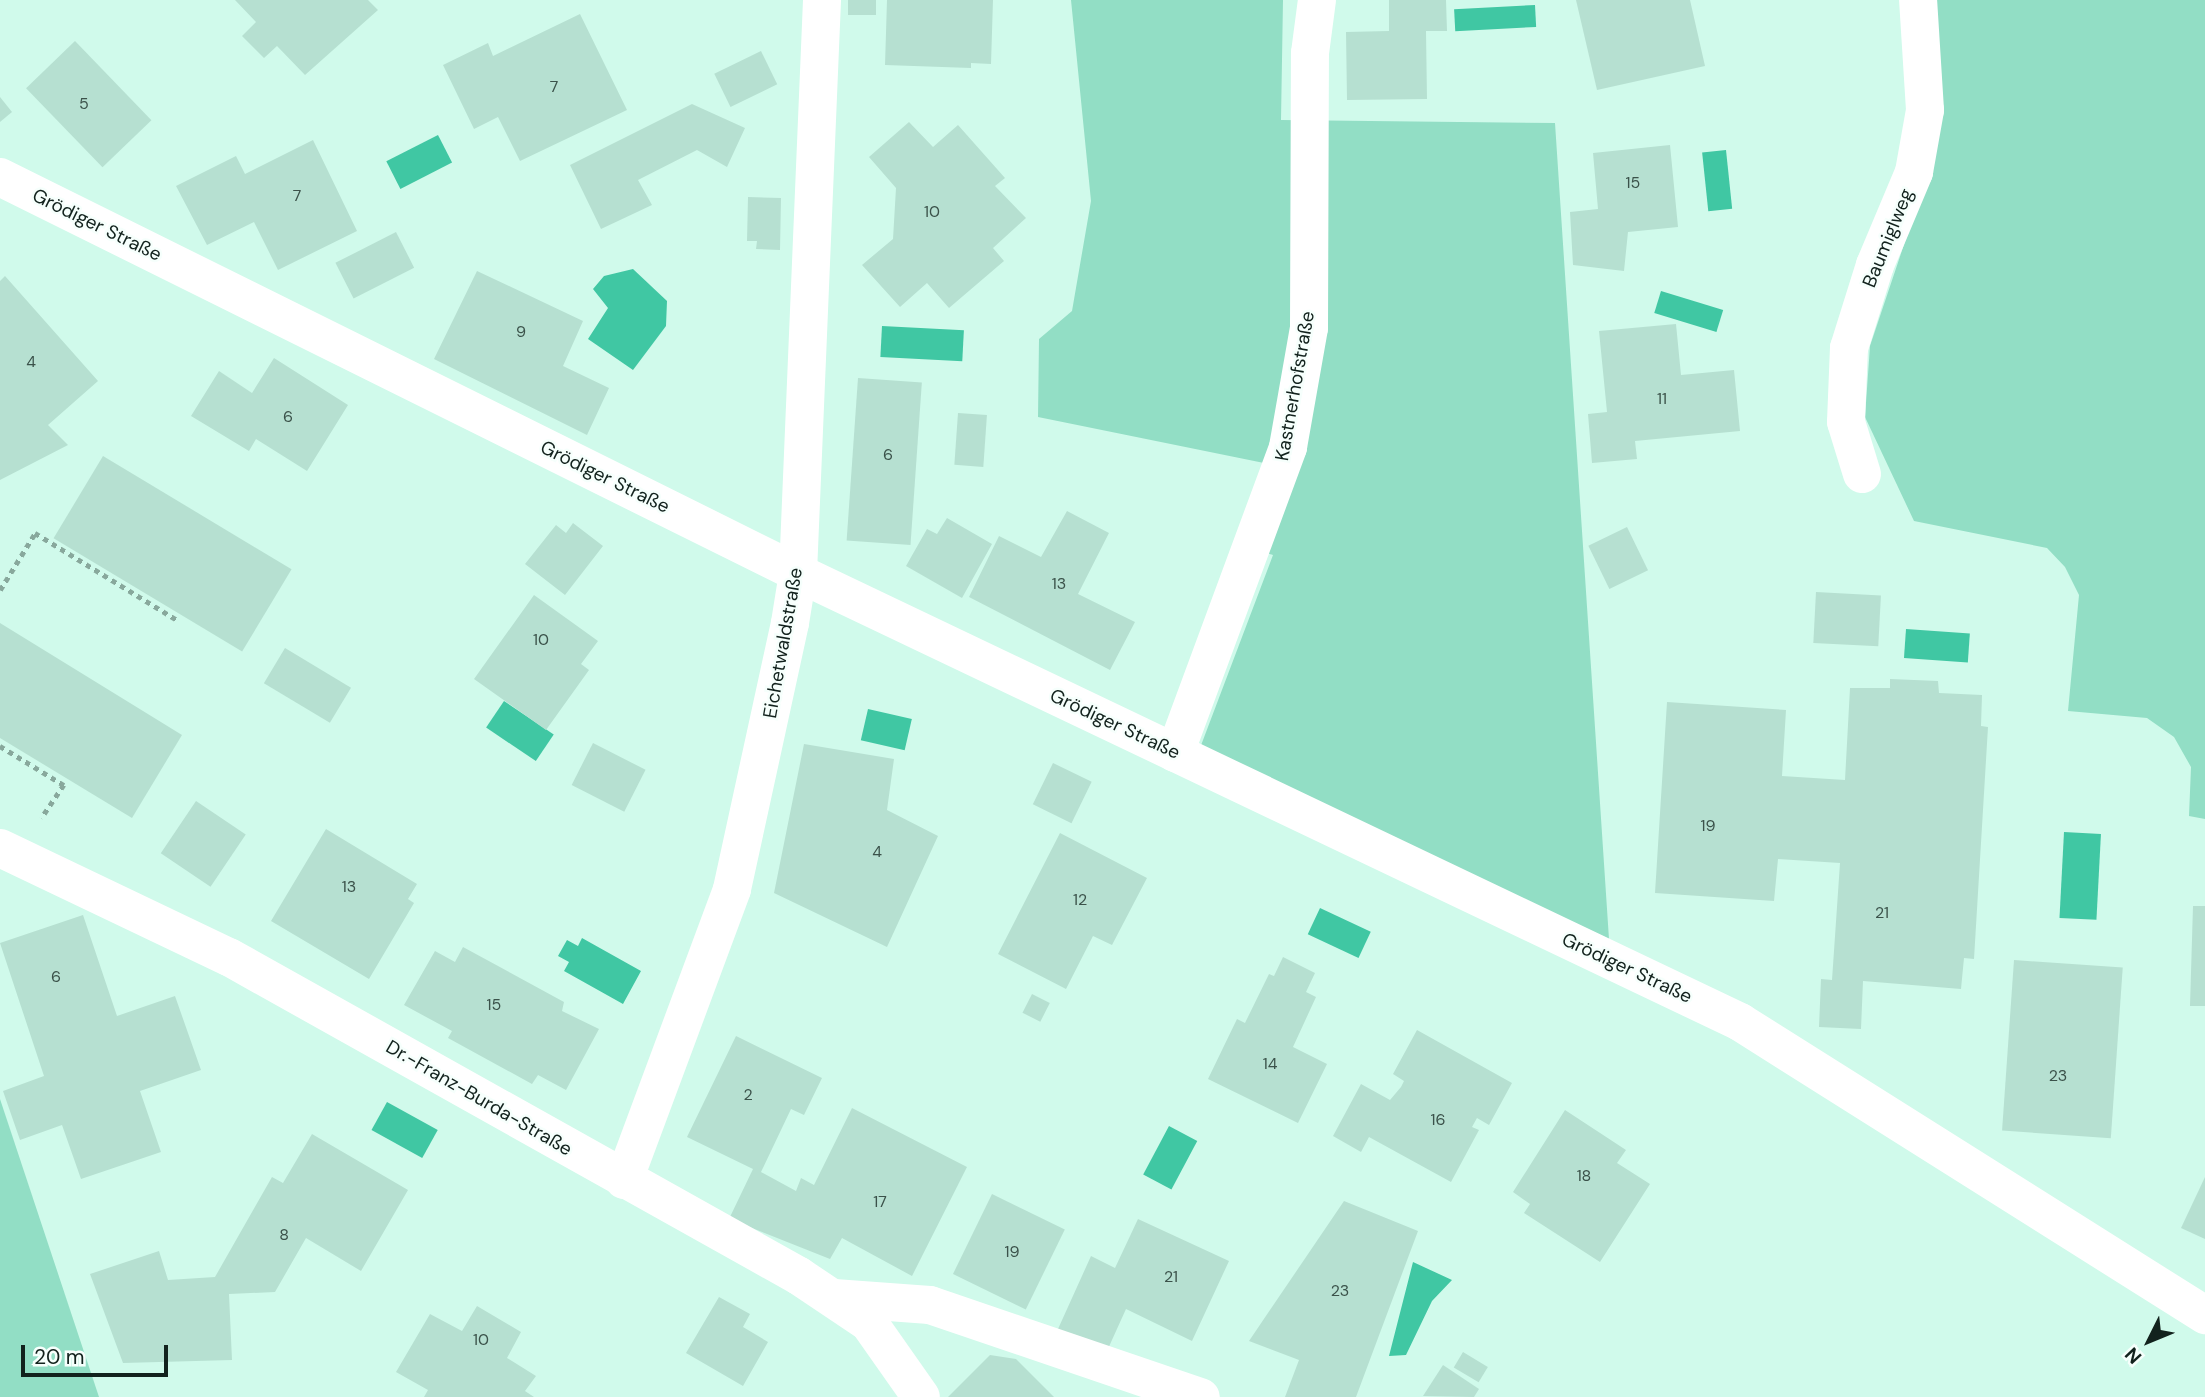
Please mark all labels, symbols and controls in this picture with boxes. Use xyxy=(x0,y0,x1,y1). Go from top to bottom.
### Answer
house number: 7 xyxy=(550,77,558,97)
house number: 5 xyxy=(79,94,89,114)
house number: 15 xyxy=(1626,173,1640,193)
street label: Grödiger Straße xyxy=(29,184,165,266)
street label: Baumiglweg xyxy=(1858,185,1918,291)
house number: 7 xyxy=(293,186,301,206)
house number: 10 xyxy=(924,202,940,222)
street label: Kastnerhofstraße xyxy=(1271,309,1319,463)
house number: 9 xyxy=(516,322,526,342)
house number: 4 xyxy=(26,352,36,372)
house number: 11 xyxy=(1657,389,1667,409)
house number: 6 xyxy=(283,407,293,427)
street label: Grödiger Straße xyxy=(537,436,673,518)
house number: 6 xyxy=(883,445,893,465)
street label: Eichetwaldstraße xyxy=(759,566,807,720)
house number: 13 xyxy=(1052,574,1066,594)
house number: 10 xyxy=(533,630,549,650)
street label: Grödiger Straße xyxy=(1046,684,1184,764)
house number: 19 xyxy=(1700,816,1716,836)
house number: 4 xyxy=(872,842,882,862)
house number: 13 xyxy=(342,877,356,897)
house number: 12 xyxy=(1073,890,1087,910)
house number: 21 xyxy=(1875,903,1889,923)
street label: Grödiger Straße xyxy=(1558,928,1696,1008)
house number: 6 xyxy=(51,967,61,987)
house number: 15 xyxy=(487,995,501,1015)
street label: Dr.-Franz-Burda-Straße xyxy=(382,1035,576,1161)
house number: 14 xyxy=(1263,1054,1277,1074)
house number: 23 xyxy=(2049,1066,2067,1086)
house number: 2 xyxy=(743,1085,753,1105)
house number: 16 xyxy=(1430,1110,1446,1130)
house number: 18 xyxy=(1577,1166,1591,1186)
house number: 17 xyxy=(873,1192,887,1212)
house number: 8 xyxy=(279,1225,289,1245)
house number: 19 xyxy=(1004,1242,1020,1262)
house number: 21 xyxy=(1164,1267,1178,1287)
house number: 23 xyxy=(1331,1281,1349,1301)
north arrow xyxy=(2114,1306,2184,1376)
scale bar xyxy=(24,1330,172,1374)
house number: 10 xyxy=(473,1330,489,1350)
text: N xyxy=(2119,1342,2147,1369)
text: 20 m xyxy=(34,1343,85,1371)

